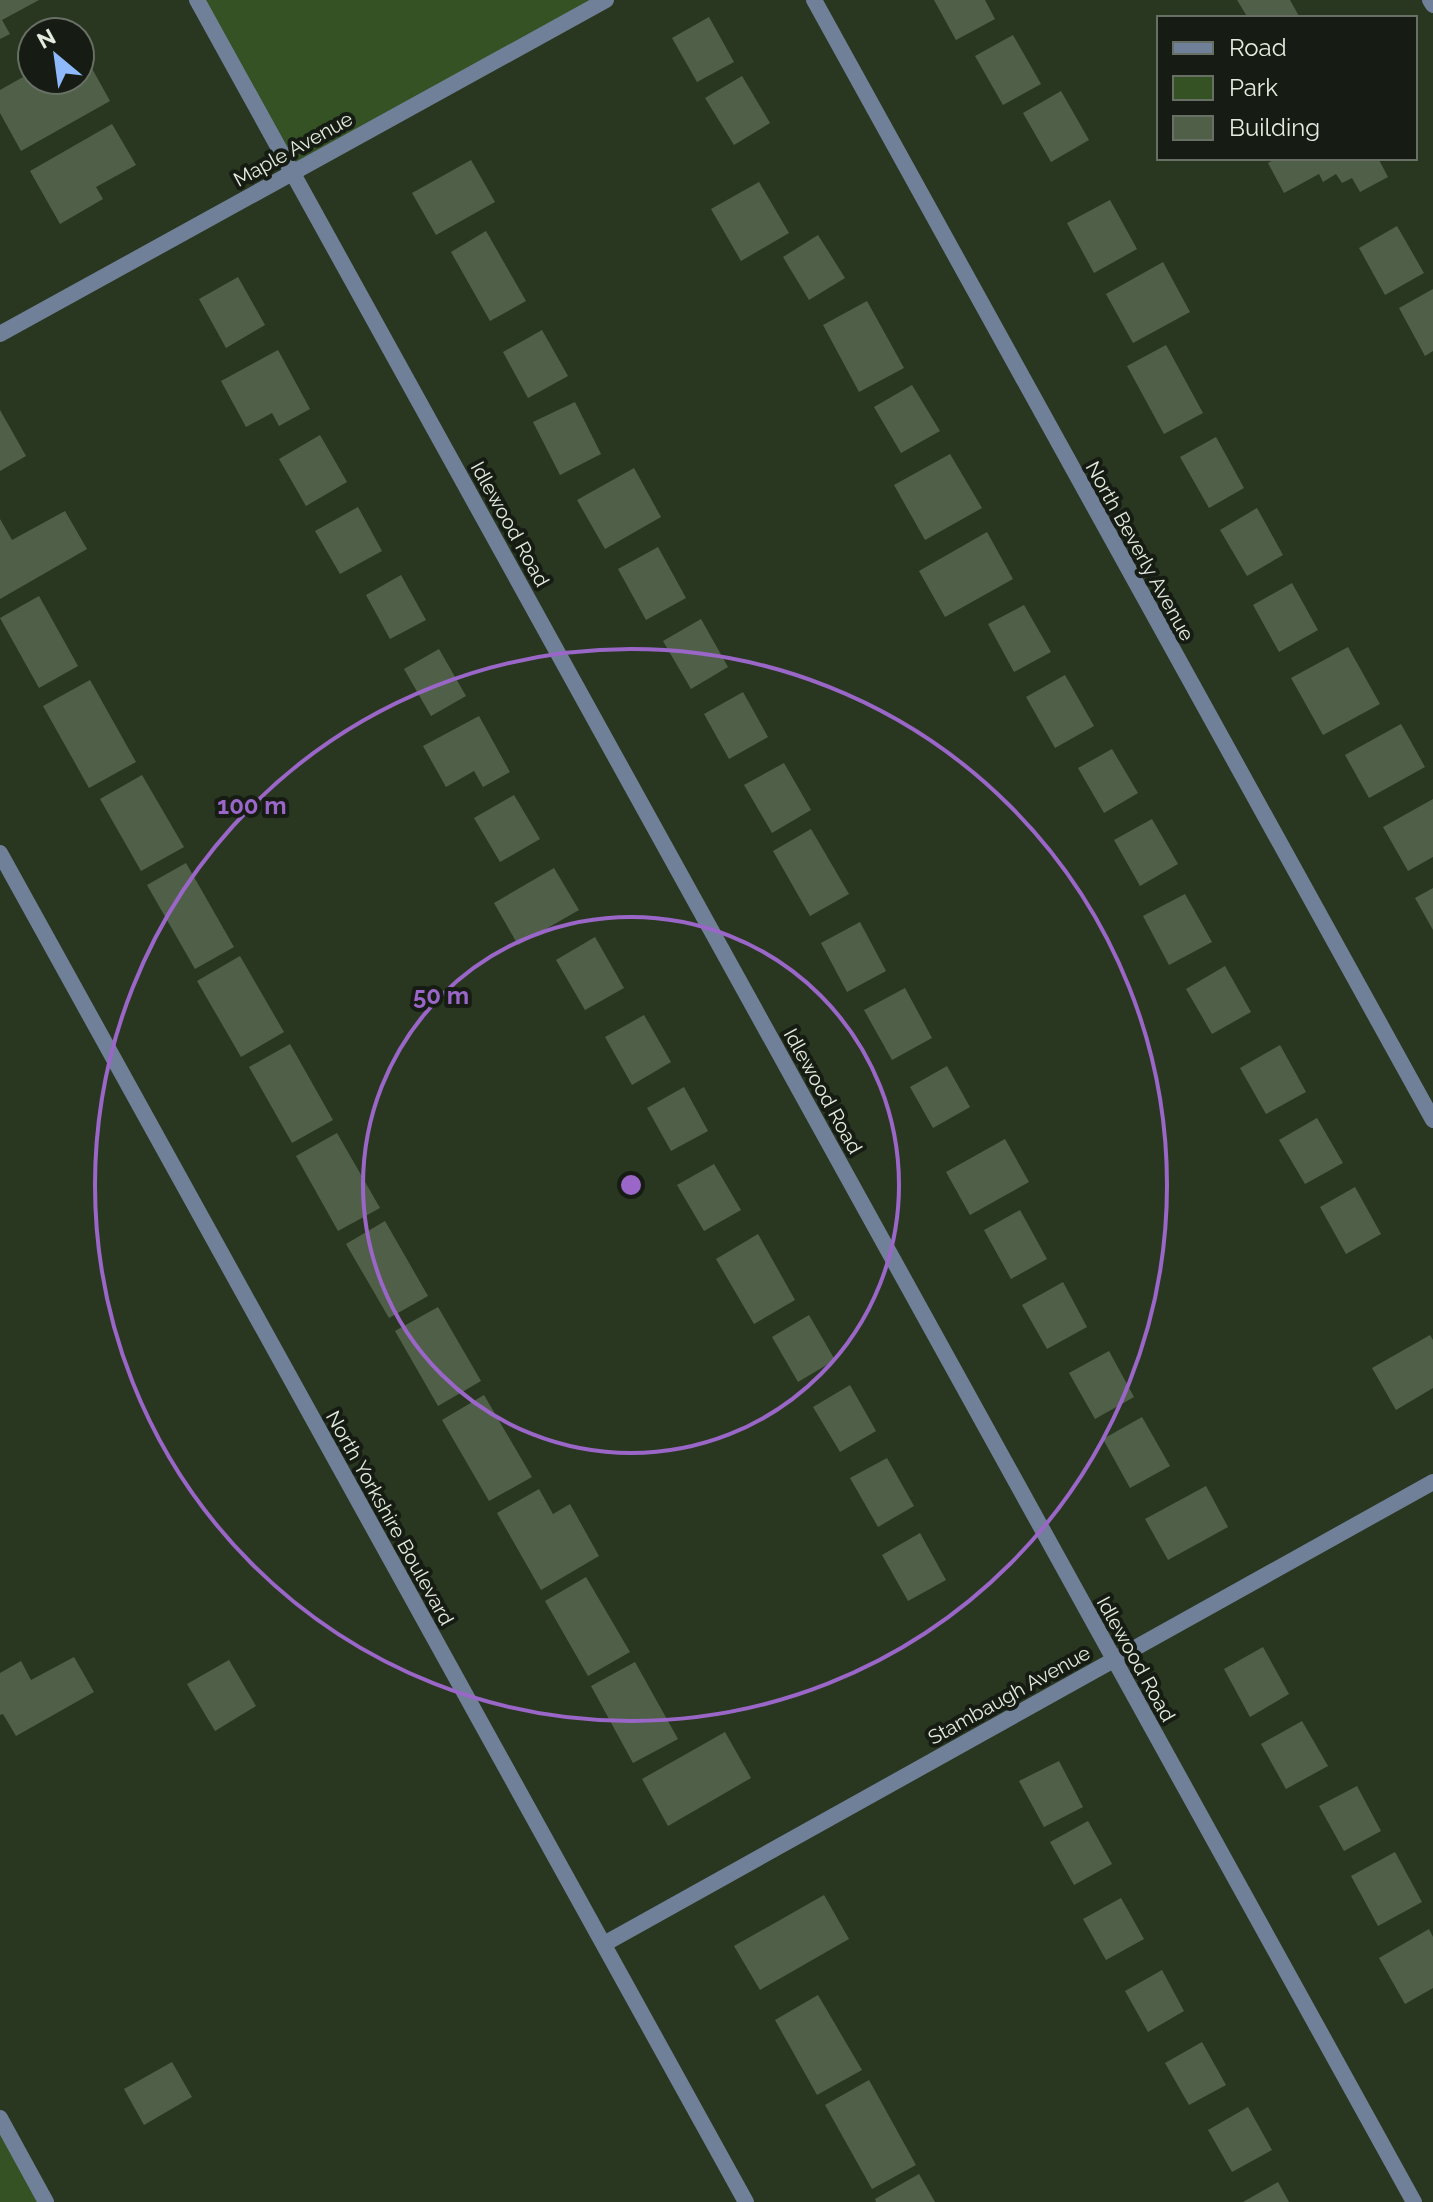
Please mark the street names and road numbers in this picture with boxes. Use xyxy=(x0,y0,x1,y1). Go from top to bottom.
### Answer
street label: Maple Avenue xyxy=(229,106,357,192)
street label: Idlewood Road xyxy=(466,457,554,591)
street label: North Beverly Avenue xyxy=(1081,457,1199,645)
street label: Idlewood Road xyxy=(779,1024,867,1158)
street label: North Yorkshire Boulevard xyxy=(321,1407,459,1629)
street label: Idlewood Road xyxy=(1092,1592,1180,1726)
street label: Stambaugh Avenue xyxy=(924,1640,1095,1750)

